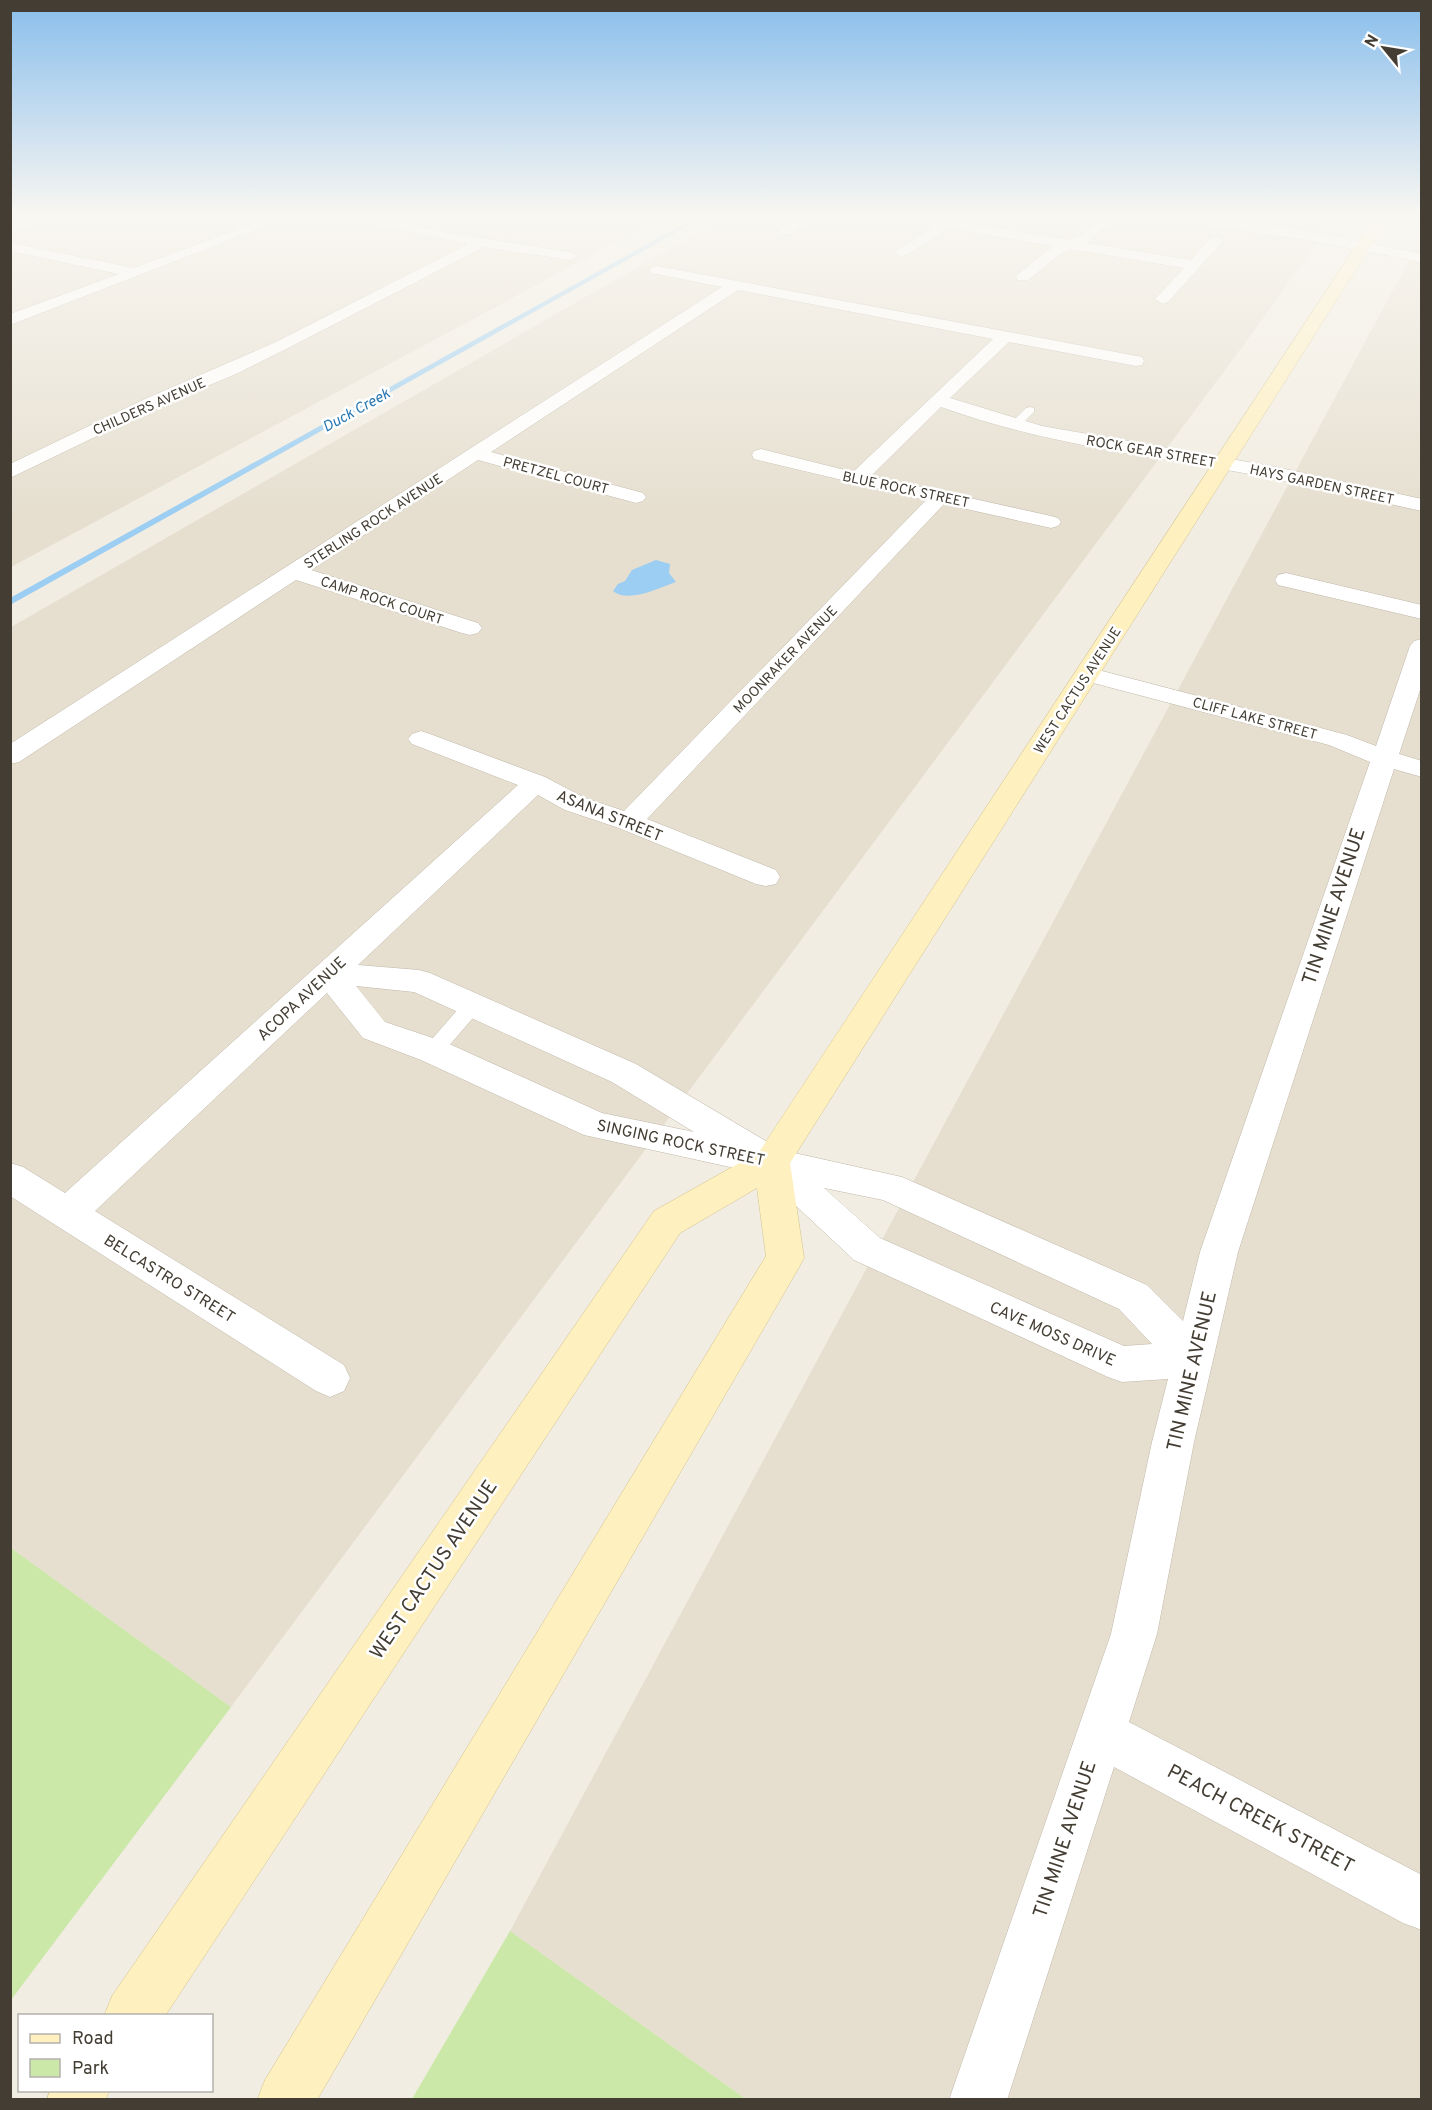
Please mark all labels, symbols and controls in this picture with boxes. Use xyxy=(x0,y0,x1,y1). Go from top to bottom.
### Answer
north arrow xyxy=(1354,18,1414,78)
text: N xyxy=(1361,32,1384,51)
street label: CHILDERS AVENUE xyxy=(91,375,209,440)
water label: Duck Creek xyxy=(320,385,394,438)
street label: ROCK GEAR STREET xyxy=(1085,433,1217,472)
street label: PRETZEL COURT xyxy=(501,454,610,499)
street label: HAYS GARDEN STREET xyxy=(1248,462,1396,509)
street label: BLUE ROCK STREET xyxy=(841,469,971,512)
street label: STERLING ROCK AVENUE xyxy=(301,471,446,574)
street label: CAMP ROCK COURT xyxy=(318,574,445,629)
street label: MOONRAKER AVENUE xyxy=(730,603,842,717)
street label: WEST CACTUS AVENUE xyxy=(1031,624,1126,757)
street label: CLIFF LAKE STREET xyxy=(1190,695,1319,744)
street label: ASANA STREET xyxy=(553,786,665,847)
street label: TIN MINE AVENUE xyxy=(1297,825,1373,989)
street label: ACOPA AVENUE xyxy=(254,953,351,1046)
street label: SINGING ROCK STREET xyxy=(595,1116,766,1172)
street label: BELCASTRO STREET xyxy=(99,1231,238,1328)
street label: TIN MINE AVENUE xyxy=(1162,1289,1224,1454)
street label: CAVE MOSS DRIVE xyxy=(986,1298,1118,1372)
street label: WEST CACTUS AVENUE xyxy=(365,1475,504,1665)
street label: TIN MINE AVENUE xyxy=(1028,1758,1104,1922)
street label: PEACH CREEK STREET xyxy=(1162,1759,1358,1880)
legend xyxy=(18,2014,213,2092)
text: Road xyxy=(72,2028,114,2051)
text: Park xyxy=(72,2058,109,2081)

